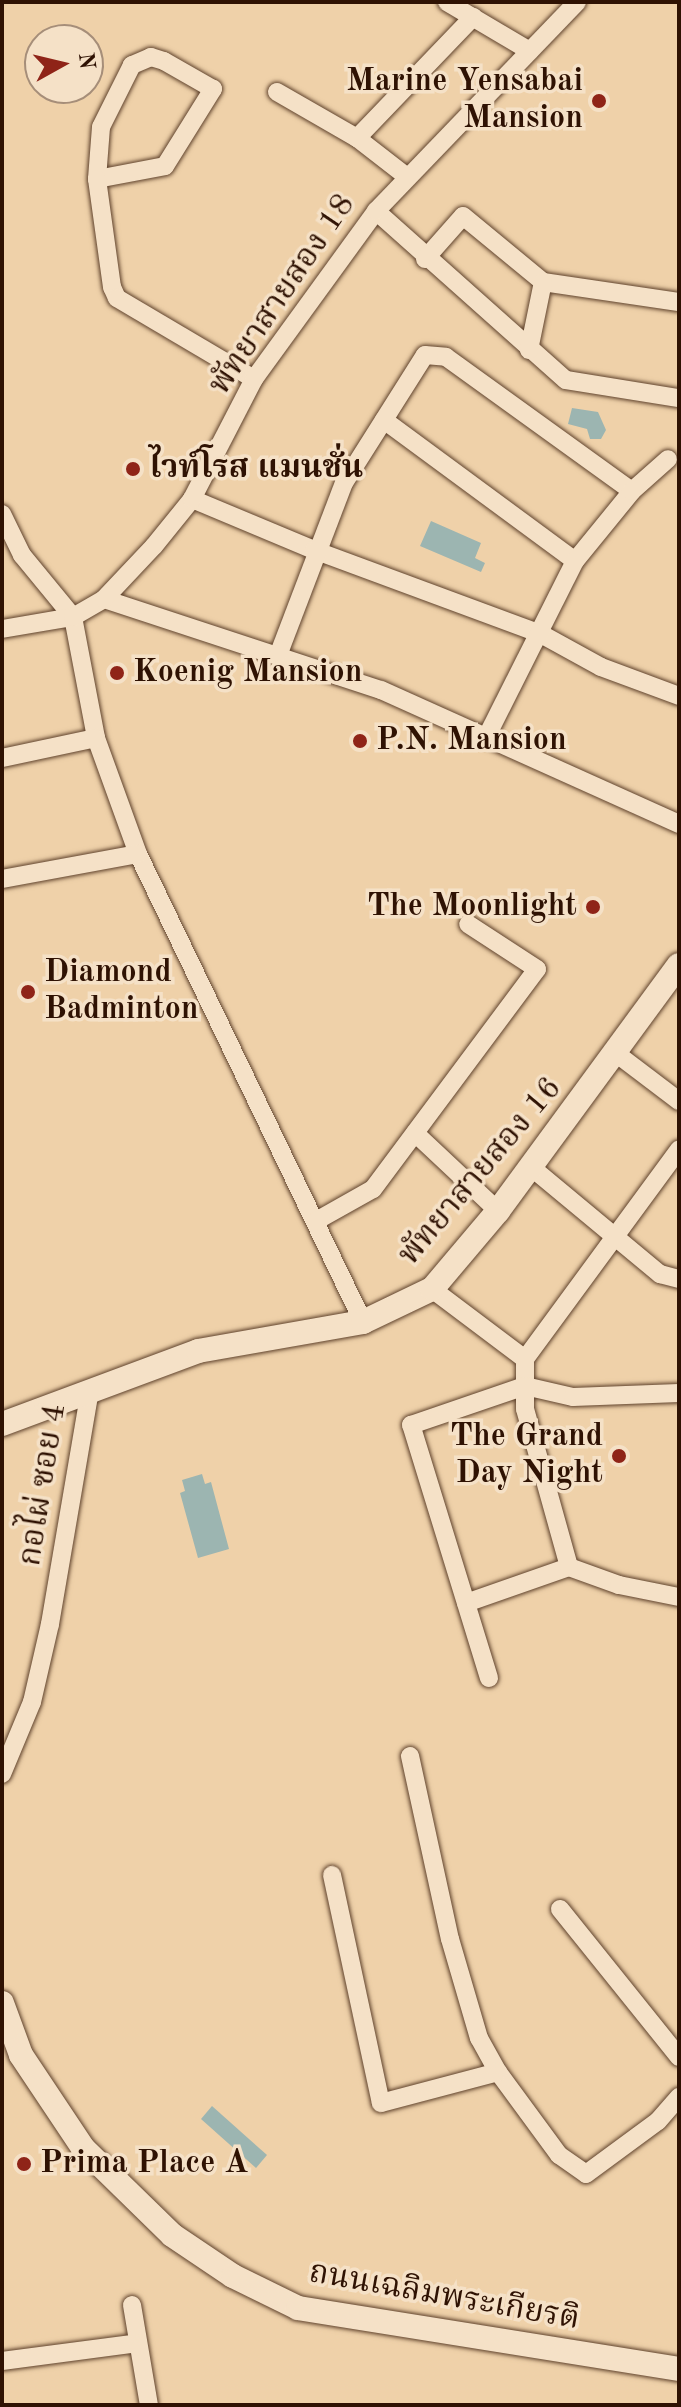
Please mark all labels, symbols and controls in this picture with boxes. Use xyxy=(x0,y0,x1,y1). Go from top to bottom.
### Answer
north arrow xyxy=(24,24,104,104)
text: N xyxy=(74,51,98,71)
place label: Marine Yensabai Mansion xyxy=(346,64,583,139)
marker: Marine Yensabai Mansion xyxy=(590,92,608,110)
street label: พัทยาสายสอง 18 xyxy=(202,187,364,403)
place label: ไวท์โรส แมนชั่น xyxy=(149,450,363,488)
marker: ไวท์โรส แมนชั่น xyxy=(124,460,142,478)
place label: Koenig Mansion xyxy=(133,654,363,692)
marker: Koenig Mansion xyxy=(108,664,126,682)
place label: P.N. Mansion xyxy=(376,722,567,760)
marker: P.N. Mansion xyxy=(351,732,369,750)
place label: The Moonlight xyxy=(367,888,577,926)
marker: The Moonlight xyxy=(584,898,602,916)
place label: Diamond Badminton xyxy=(44,955,199,1030)
marker: Diamond Badminton xyxy=(19,983,37,1001)
street label: พัทยาสายสอง 16 xyxy=(391,1070,571,1274)
street label: กอไผ่ ซอย 4 xyxy=(12,1401,76,1569)
place label: The Grand Day Night xyxy=(450,1419,603,1494)
marker: The Grand Day Night xyxy=(610,1447,628,1465)
place label: Prima Place A xyxy=(40,2145,248,2183)
marker: Prima Place A xyxy=(15,2155,33,2173)
street label: ถนนเฉลิมพระเกียรติ xyxy=(306,2254,582,2340)

